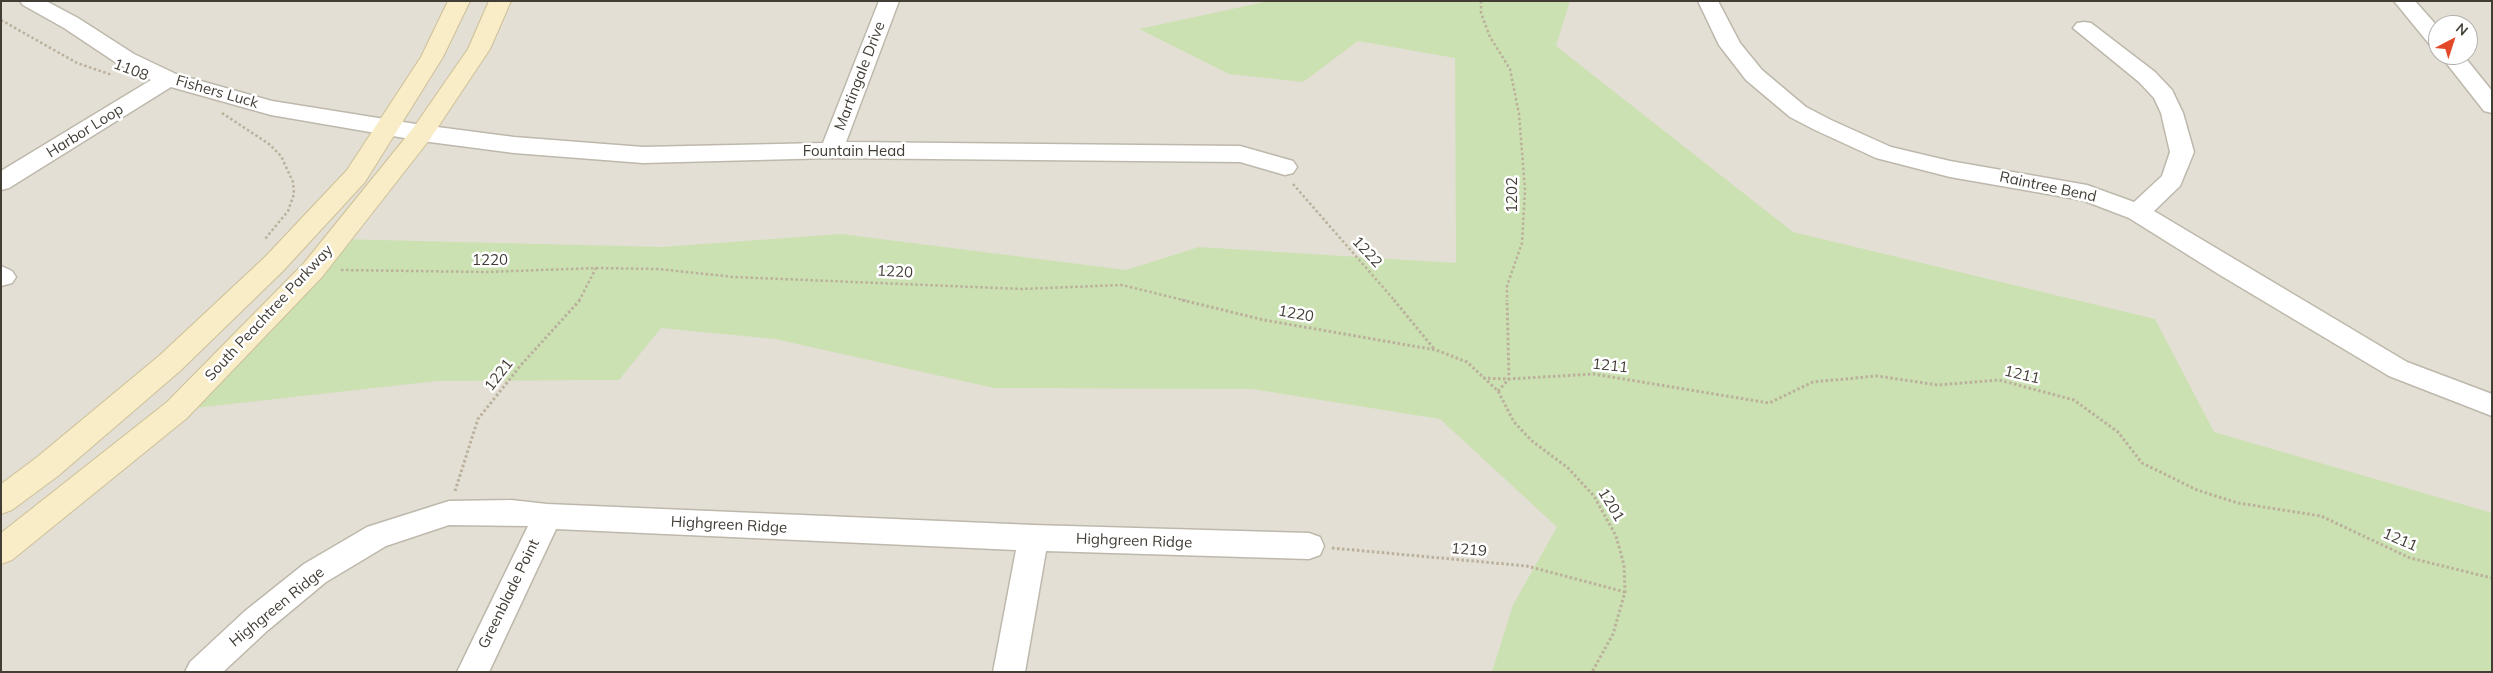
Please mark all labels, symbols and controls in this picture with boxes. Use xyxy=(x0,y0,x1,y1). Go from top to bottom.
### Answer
north arrow xyxy=(2428,15,2478,65)
street label: Martingale Drive xyxy=(831,19,889,133)
text: N xyxy=(2452,19,2472,40)
street label: 1108 xyxy=(111,55,151,85)
street label: Fishers Luck xyxy=(174,72,260,112)
street label: Harbor Loop xyxy=(43,100,127,162)
street label: Fountain Head xyxy=(803,142,905,160)
street label: Raintree Bend xyxy=(1998,168,2098,206)
street label: 1202 xyxy=(1503,177,1521,213)
street label: 1222 xyxy=(1348,233,1386,271)
street label: South Peachtree Parkway xyxy=(201,241,337,385)
street label: 1220 xyxy=(472,251,508,269)
street label: 1220 xyxy=(877,262,913,282)
street label: 1220 xyxy=(1277,302,1315,326)
street label: 1221 xyxy=(481,355,517,395)
street label: 1211 xyxy=(1591,355,1629,377)
street label: 1211 xyxy=(2002,362,2042,388)
street label: 1201 xyxy=(1594,485,1628,525)
street label: Highgreen Ridge xyxy=(670,513,788,537)
street label: 1211 xyxy=(2380,525,2420,555)
street label: Highgreen Ridge xyxy=(1075,530,1193,552)
street label: Greenblade Point xyxy=(475,536,543,652)
street label: 1219 xyxy=(1450,539,1488,561)
street label: Highgreen Ridge xyxy=(226,563,328,651)

